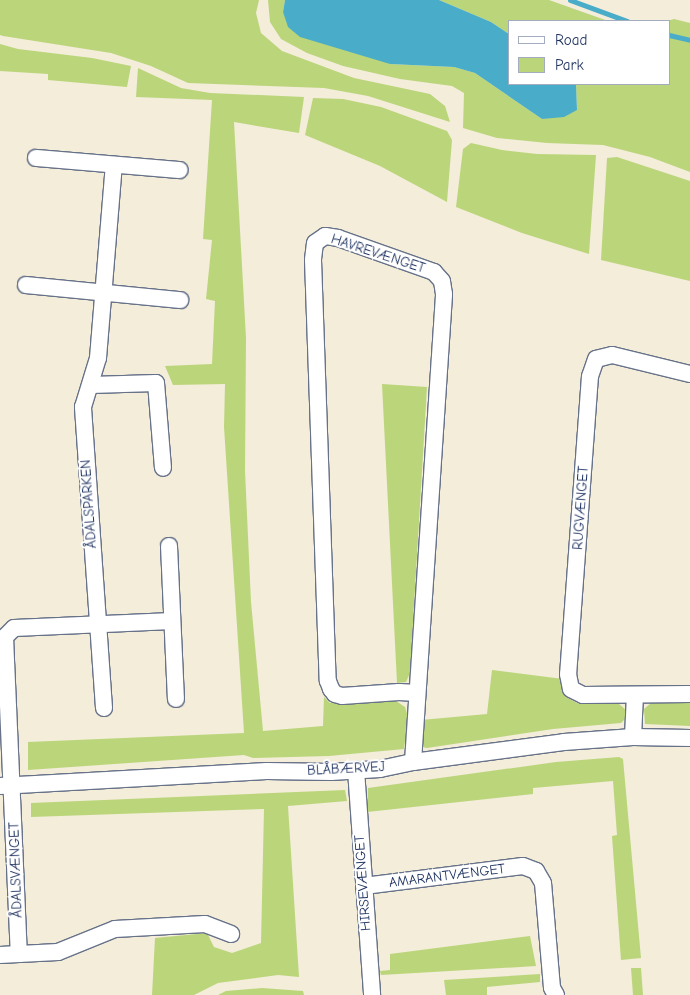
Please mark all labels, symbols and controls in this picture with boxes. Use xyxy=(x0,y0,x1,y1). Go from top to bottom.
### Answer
legend xyxy=(508,20,670,85)
text: Road xyxy=(555,31,587,49)
text: Park xyxy=(555,56,584,74)
street label: HAVREVÆNGET xyxy=(329,231,427,277)
street label: ÅDALSPARKEN xyxy=(78,459,100,549)
street label: RUGVÆNGET xyxy=(570,466,592,550)
street label: BLÅBÆRVEJ xyxy=(307,759,385,779)
street label: ÅDALSVÆNGET xyxy=(6,822,26,918)
street label: HIRSEVÆNGET xyxy=(351,834,375,932)
street label: AMARANTVÆNGET xyxy=(388,861,506,891)

